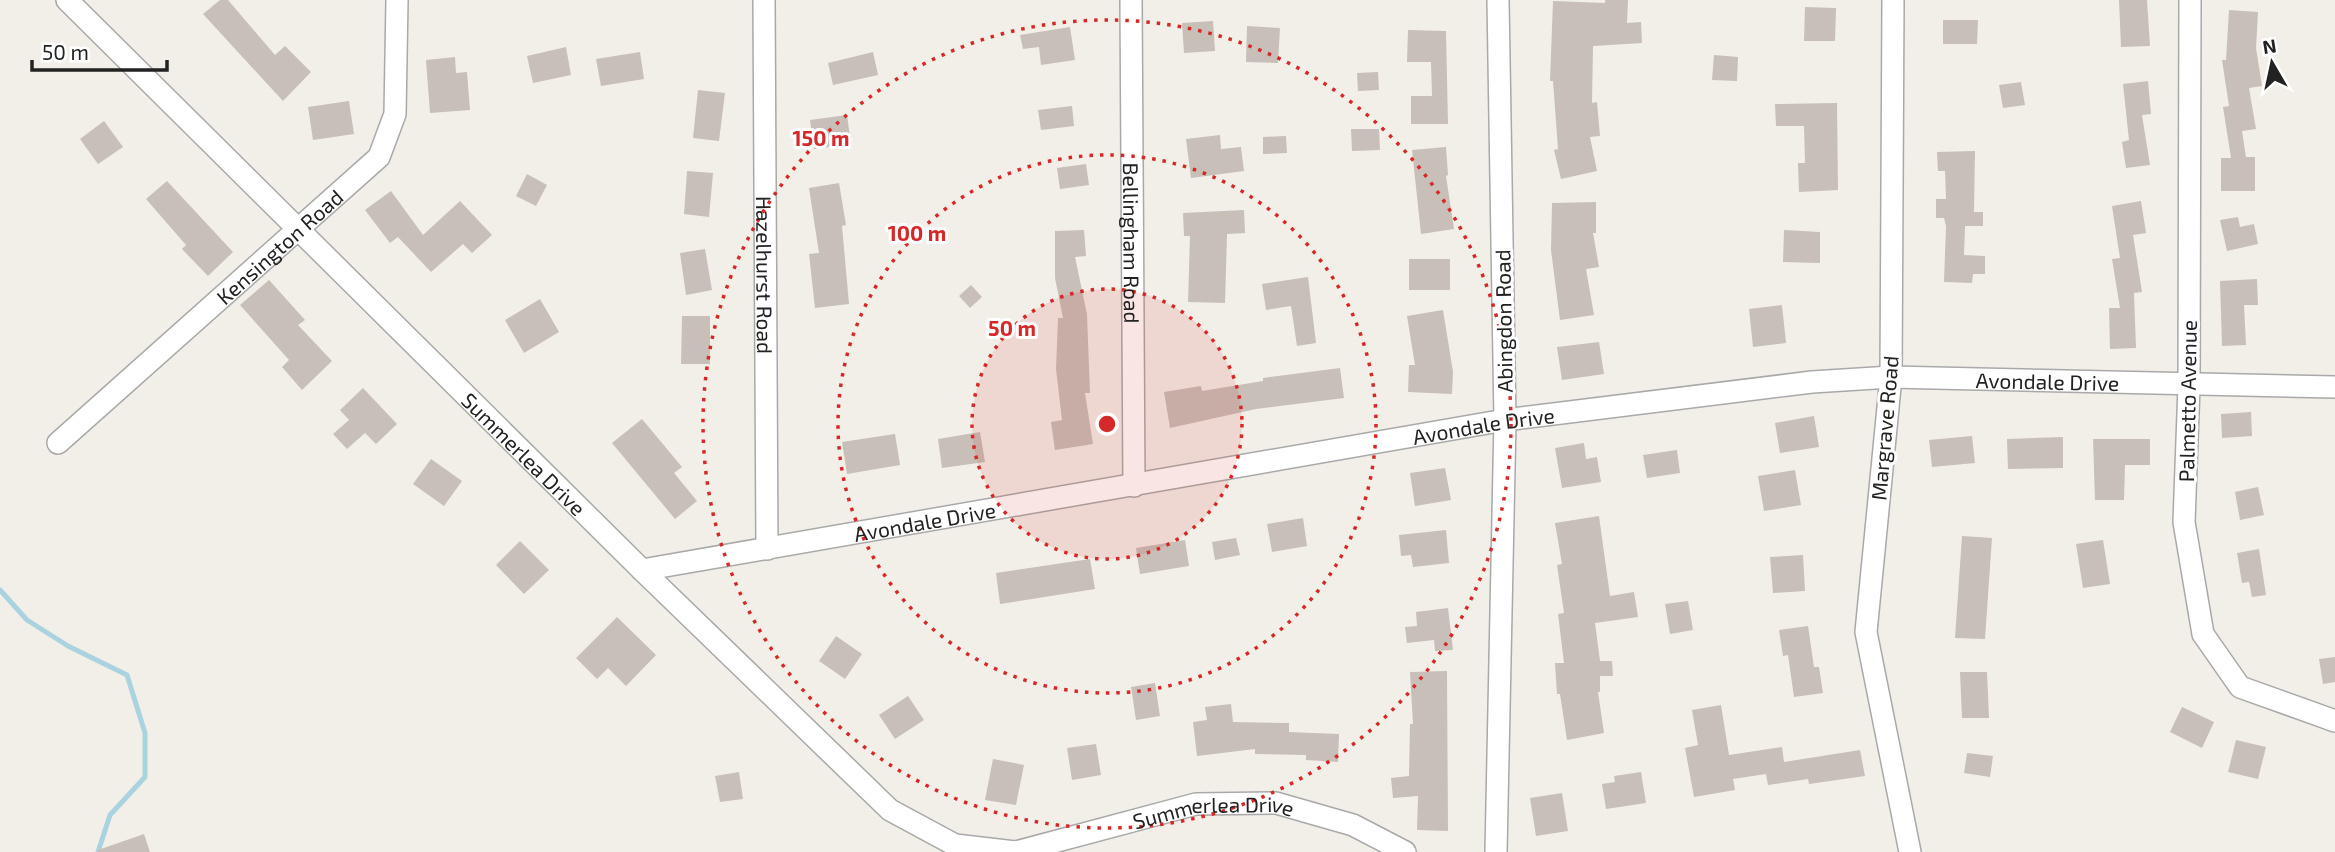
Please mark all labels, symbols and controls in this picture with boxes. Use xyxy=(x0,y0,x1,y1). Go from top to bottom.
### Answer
scale bar xyxy=(32,28,166,72)
north arrow xyxy=(2237,28,2307,98)
text: N xyxy=(2261,33,2278,58)
text: 50 m xyxy=(42,39,89,64)
text: 150 m xyxy=(793,125,849,150)
street label: Bellingham Road xyxy=(1120,162,1145,324)
street label: Kensington Road xyxy=(211,183,347,309)
street label: Hazelhurst Road xyxy=(753,196,778,354)
text: 100 m xyxy=(888,220,946,245)
street label: Abingdon Road xyxy=(1489,249,1517,393)
text: 50 m xyxy=(988,315,1036,340)
street label: Palmetto Avenue xyxy=(2173,320,2201,482)
street label: Margrave Road xyxy=(1865,355,1903,501)
street label: Avondale Drive xyxy=(1976,366,2120,395)
street label: Summerlea Drive xyxy=(457,387,591,520)
street label: Avondale Drive xyxy=(1411,401,1556,448)
centre of rings xyxy=(1095,412,1119,436)
street label: Avondale Drive xyxy=(852,496,998,545)
street label: Summerlea Drive xyxy=(1130,790,1297,833)

